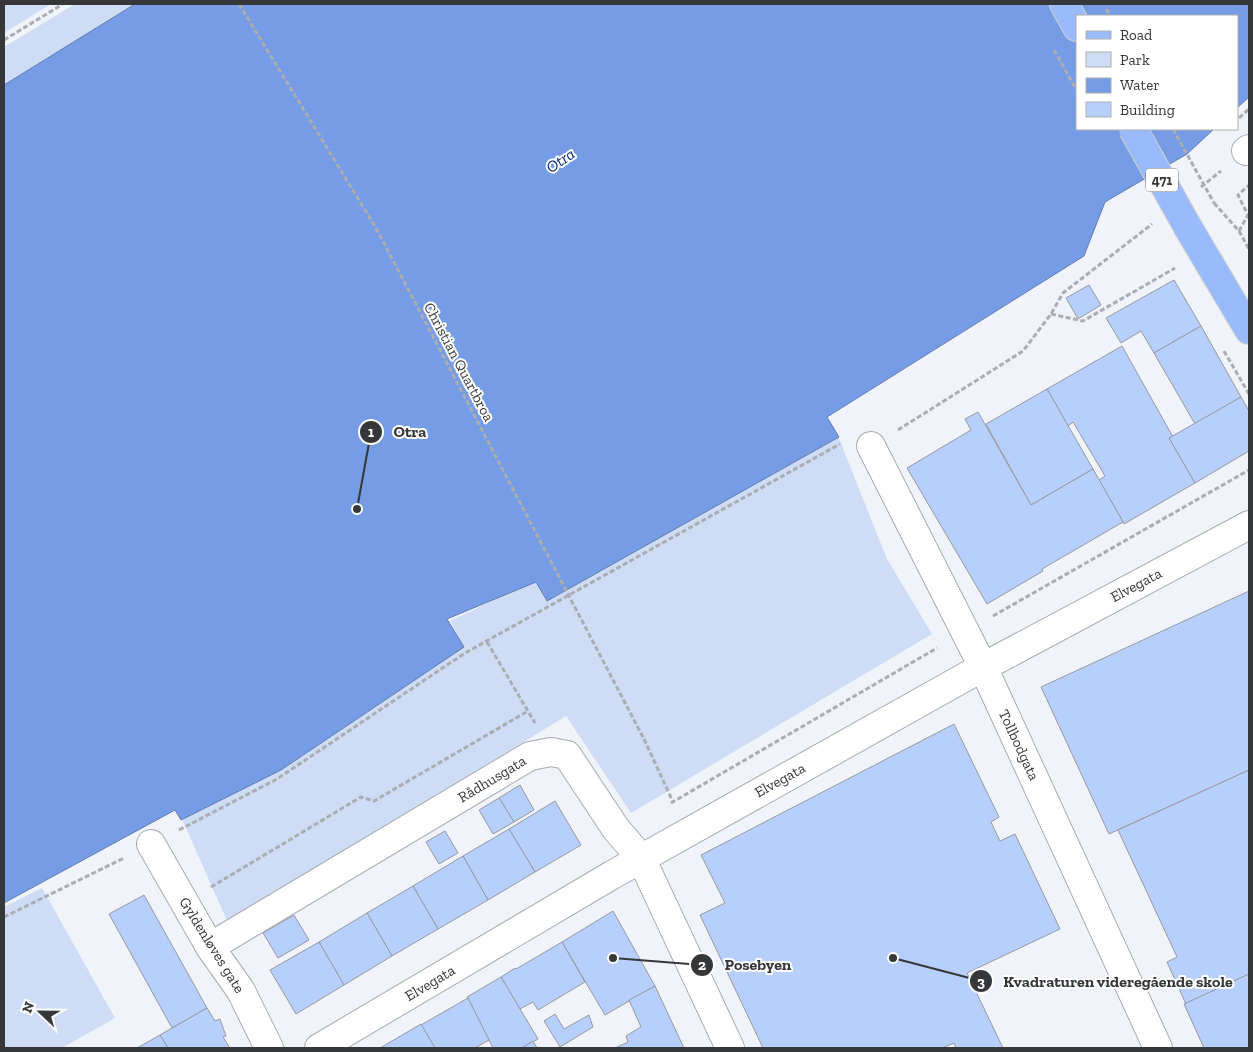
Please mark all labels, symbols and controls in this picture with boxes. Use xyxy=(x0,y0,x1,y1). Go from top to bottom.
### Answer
legend xyxy=(1076,15,1238,130)
text: Road xyxy=(1120,26,1153,44)
text: Park xyxy=(1120,51,1150,69)
text: Water xyxy=(1120,76,1160,94)
text: Building xyxy=(1120,101,1175,119)
water label: Otra xyxy=(542,144,578,177)
road number: 471 xyxy=(1146,168,1178,192)
street label: Christian Quartbroa xyxy=(420,300,498,424)
callout: Otra xyxy=(358,416,436,447)
text: Otra xyxy=(394,422,426,441)
text: 1 xyxy=(368,423,374,441)
street label: Elvegata xyxy=(1107,564,1165,606)
street label: Tollbodgata xyxy=(995,707,1043,783)
street label: Rådhusgata xyxy=(455,752,529,806)
street label: Elvegata xyxy=(751,759,809,801)
street label: Gyldenløves gate xyxy=(175,894,249,996)
callout: Posebyen xyxy=(690,949,802,980)
text: Posebyen xyxy=(725,955,792,974)
text: 2 xyxy=(698,956,706,974)
street label: Elvegata xyxy=(402,961,458,1005)
callout: Kvadraturen videregående skole xyxy=(969,966,1243,997)
text: Kvadraturen videregående skole xyxy=(1003,972,1233,991)
text: 3 xyxy=(977,973,985,991)
north arrow xyxy=(15,987,65,1037)
text: N xyxy=(19,999,38,1015)

